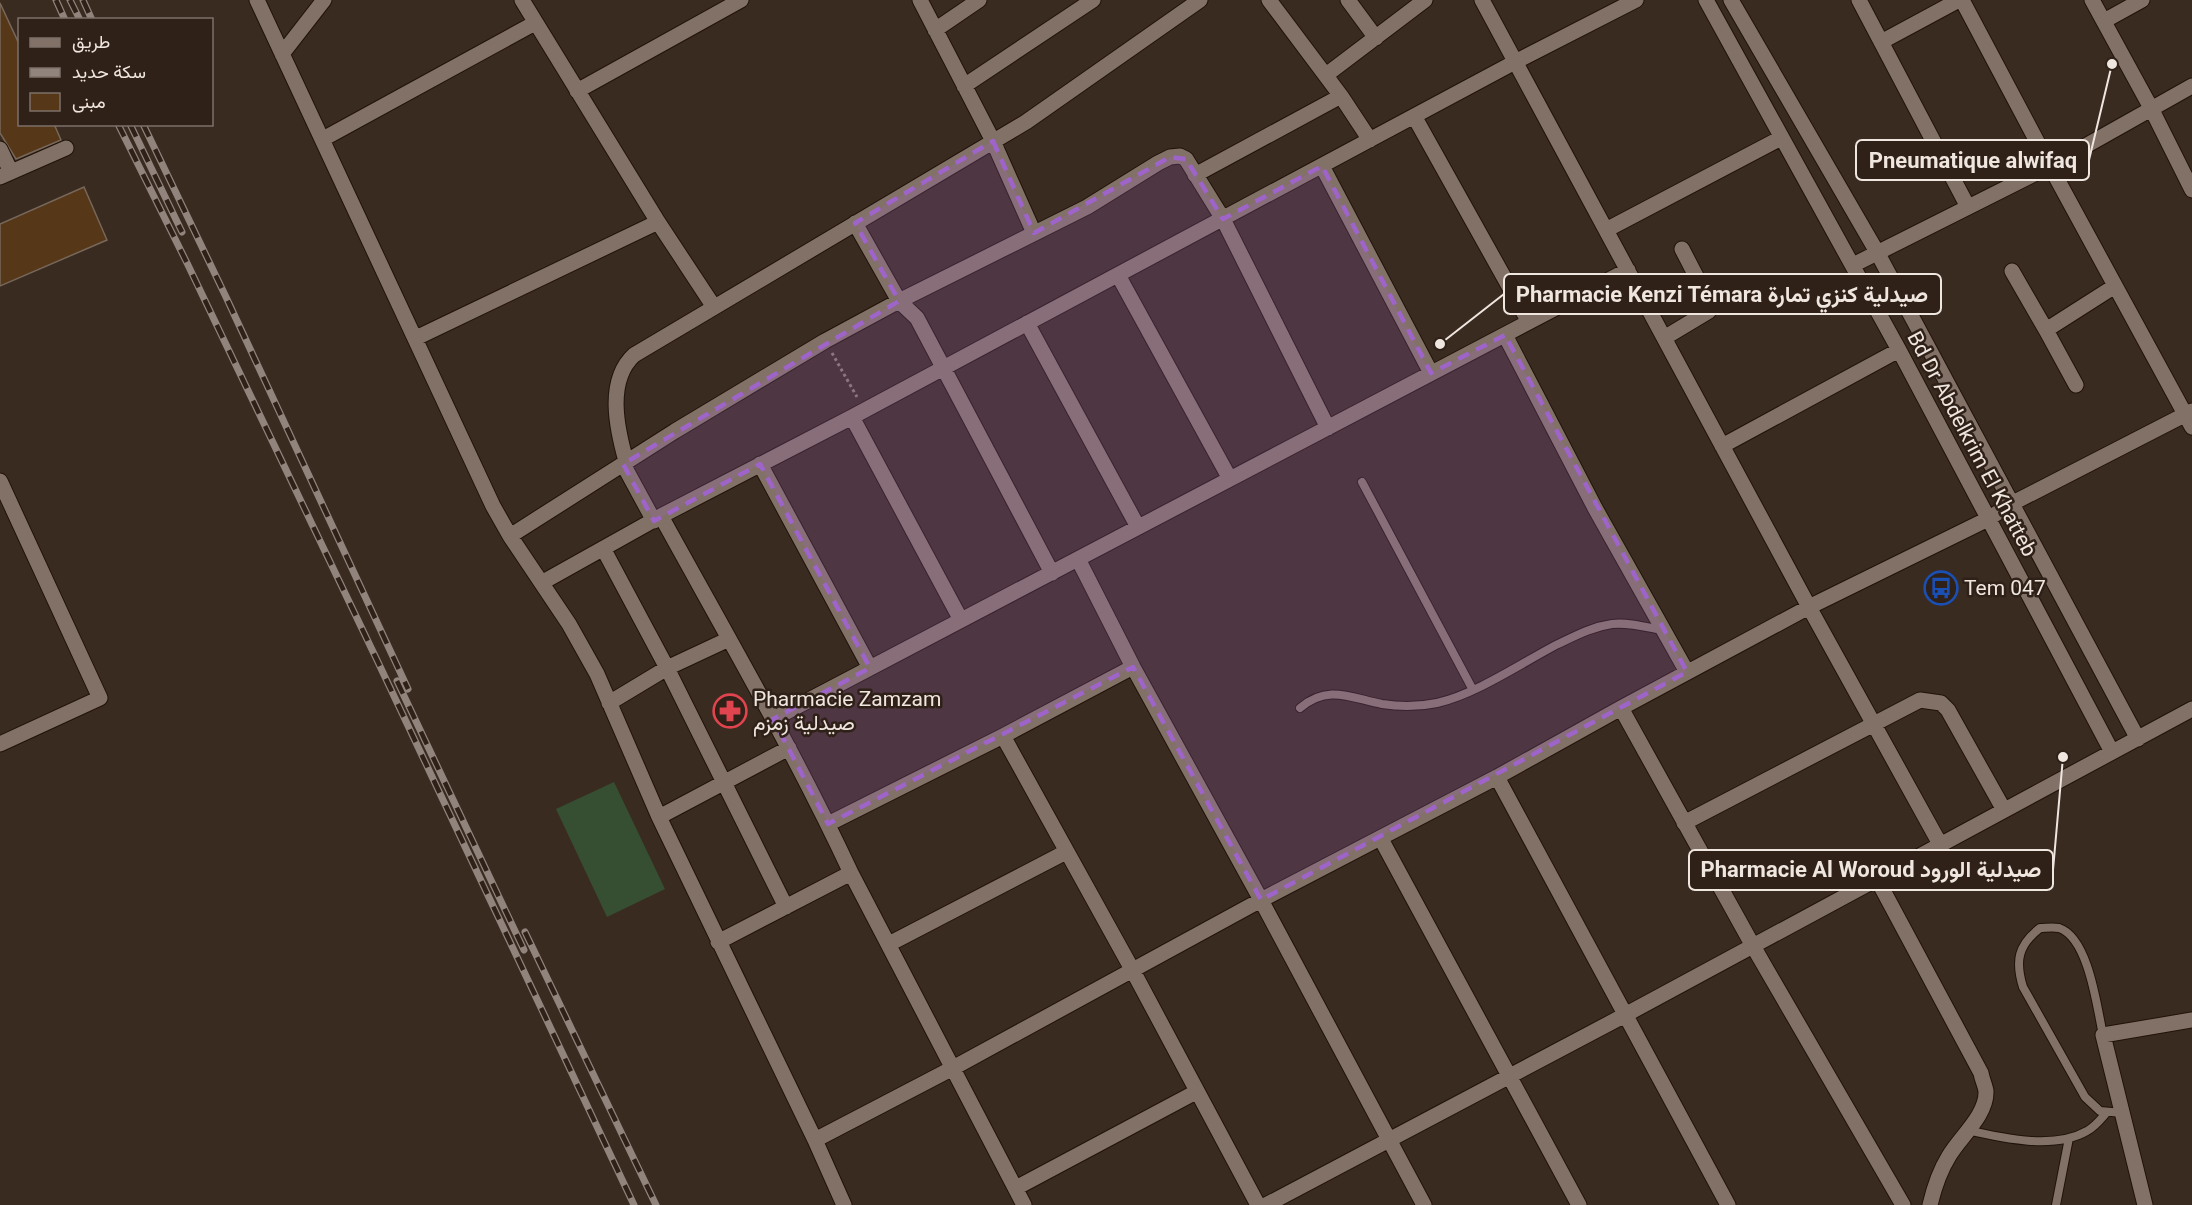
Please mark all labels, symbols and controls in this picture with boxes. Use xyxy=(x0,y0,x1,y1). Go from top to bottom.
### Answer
legend xyxy=(18,18,213,126)
text: طريق xyxy=(72,31,110,53)
text: سكة حديد xyxy=(72,61,146,82)
text: مبنى xyxy=(72,91,106,113)
callout: Pneumatique alwifaq xyxy=(1856,140,2089,180)
text: Pneumatique alwifaq xyxy=(1869,148,2077,173)
callout: Pharmacie Kenzi Témara صيدلية كنزي تمارة xyxy=(1504,274,1941,314)
text: Pharmacie Kenzi Témara صيدلية كنزي تمارة xyxy=(1516,282,1928,313)
street label: Bd Dr Abdelkrim El Khatteb xyxy=(1902,327,2042,561)
bus stop icon: Tem 047 xyxy=(1923,570,1959,606)
place label: Tem 047 xyxy=(1964,576,2046,600)
place label: Pharmacie Zamzam صيدلية زمزم xyxy=(753,687,941,737)
pharmacy icon: Pharmacie Zamzam صيدلية زمزم xyxy=(712,693,748,729)
callout: Pharmacie Al Woroud صيدلية الورود xyxy=(1689,850,2053,890)
text: Pharmacie Al Woroud صيدلية الورود xyxy=(1701,857,2041,883)

